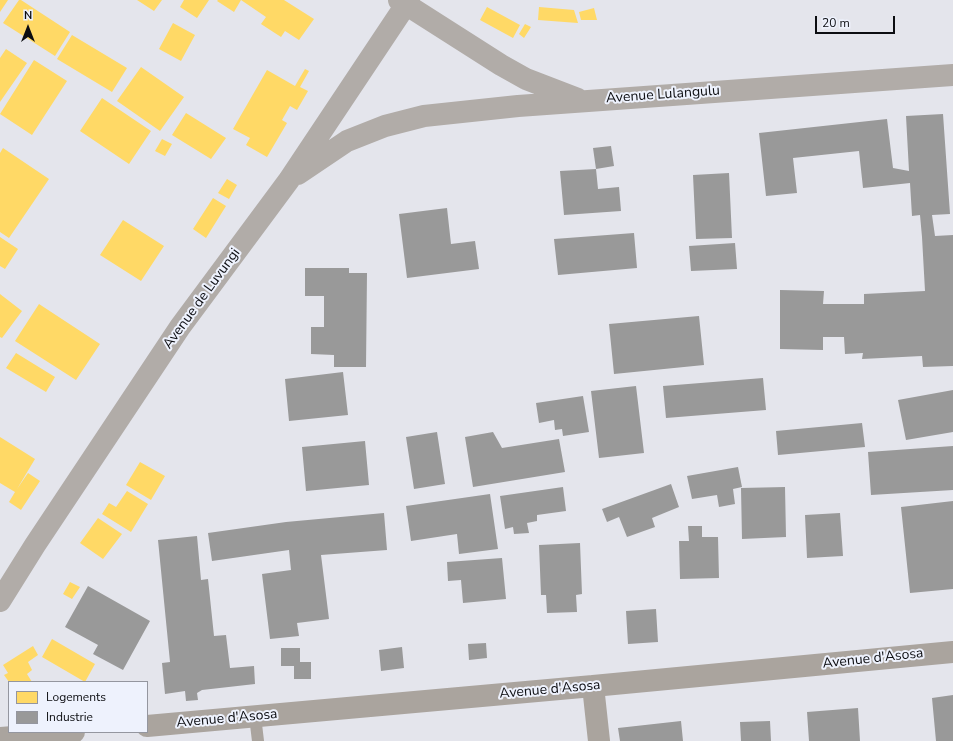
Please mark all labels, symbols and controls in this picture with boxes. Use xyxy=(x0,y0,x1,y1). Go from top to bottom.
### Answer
north arrow xyxy=(8,8,48,48)
text: N xyxy=(24,8,32,23)
scale bar xyxy=(817,8,897,34)
text: 20 m xyxy=(822,15,850,31)
street label: Avenue Lulangulu xyxy=(605,83,721,107)
street label: Avenue de Luvungi xyxy=(160,245,244,353)
street label: Avenue d'Asosa xyxy=(822,645,924,673)
street label: Avenue d'Asosa xyxy=(499,677,601,703)
legend xyxy=(8,681,148,733)
text: Logements xyxy=(46,689,106,705)
street label: Avenue d'Asosa xyxy=(176,706,278,732)
text: Industrie xyxy=(46,709,93,725)

